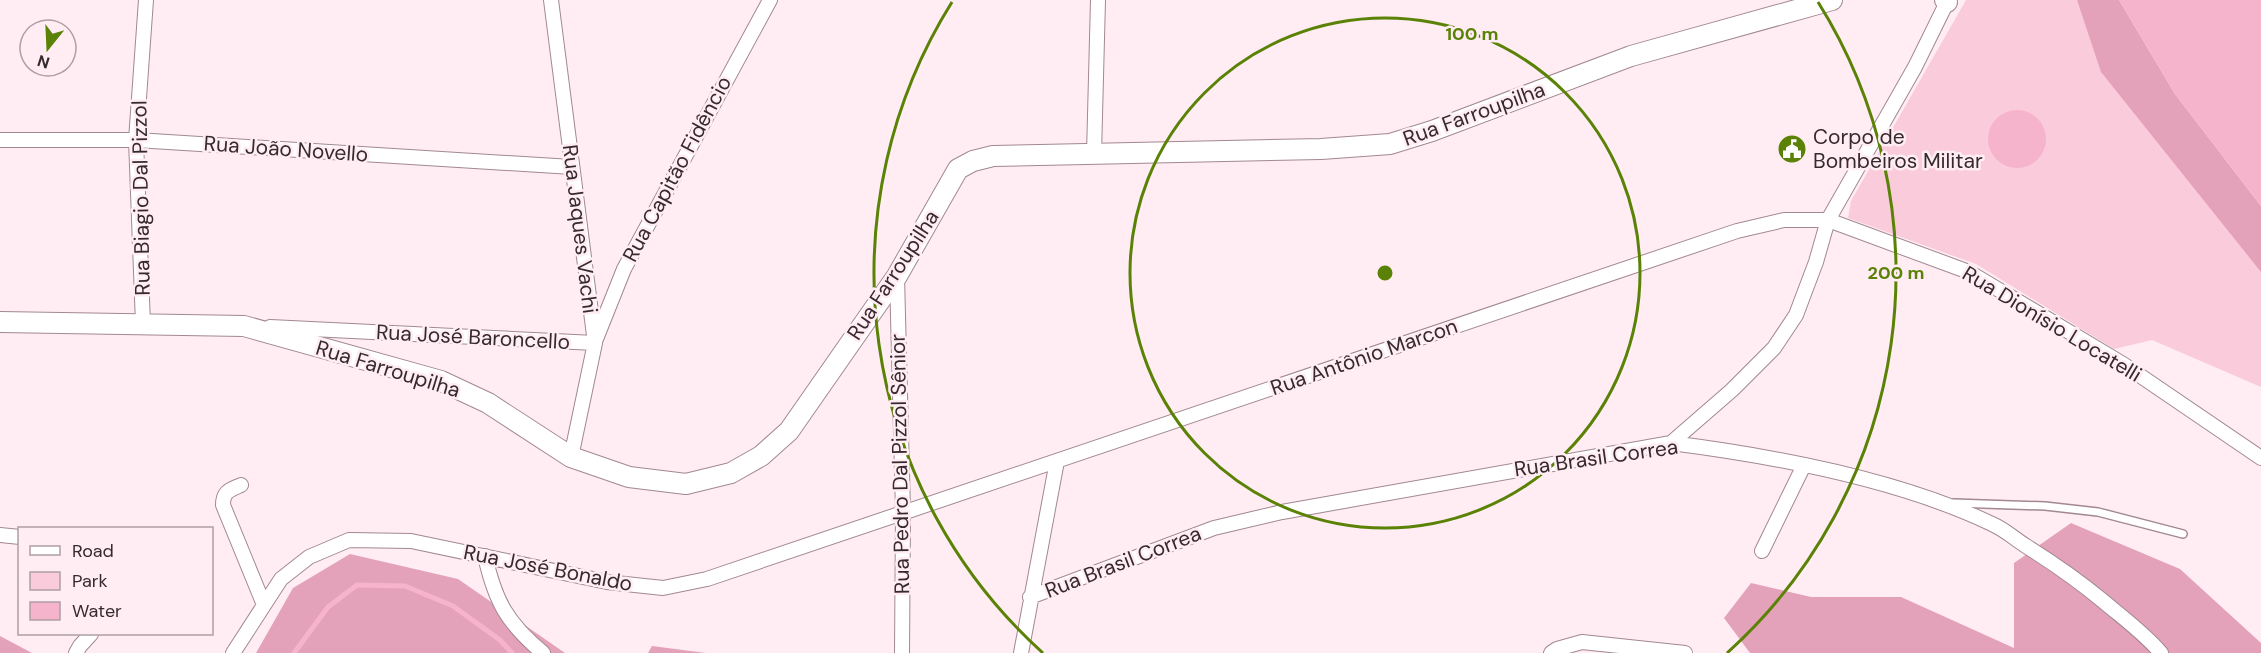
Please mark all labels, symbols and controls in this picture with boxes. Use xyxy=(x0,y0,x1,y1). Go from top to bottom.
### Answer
north arrow xyxy=(18,18,78,78)
text: 100 m xyxy=(1445,22,1499,46)
text: N xyxy=(35,50,52,74)
street label: Rua Capitão Fidêncio xyxy=(616,71,738,267)
street label: Rua Farroupilha xyxy=(1399,75,1549,153)
street label: Rua Biagio Dal Pizzol xyxy=(125,100,157,296)
place label: Corpo de Bombeiros Militar xyxy=(1813,123,1983,175)
street label: Rua João Novello xyxy=(203,129,369,169)
public building icon: Corpo de Bombeiros Militar xyxy=(1776,133,1808,165)
street label: Rua Jaques Vachi xyxy=(556,143,604,315)
street label: Rua Farroupilha xyxy=(841,205,945,345)
street label: Rua Dionísio Locatelli xyxy=(1957,259,2147,389)
text: 200 m xyxy=(1868,261,1924,285)
centre of rings xyxy=(1375,263,1395,283)
street label: Rua Antônio Marcon xyxy=(1267,312,1461,402)
street label: Rua José Baroncello xyxy=(375,318,571,356)
street label: Rua Pedro Dal Pizzol Sênior xyxy=(884,333,916,594)
street label: Rua Farroupilha xyxy=(312,334,464,404)
street label: Rua Brasil Correa xyxy=(1512,433,1680,483)
street label: Rua Brasil Correa xyxy=(1041,519,1205,605)
legend xyxy=(18,527,213,635)
street label: Rua José Bonaldo xyxy=(461,538,635,598)
text: Road xyxy=(72,539,114,563)
text: Park xyxy=(72,569,108,593)
text: Water xyxy=(72,599,122,623)

